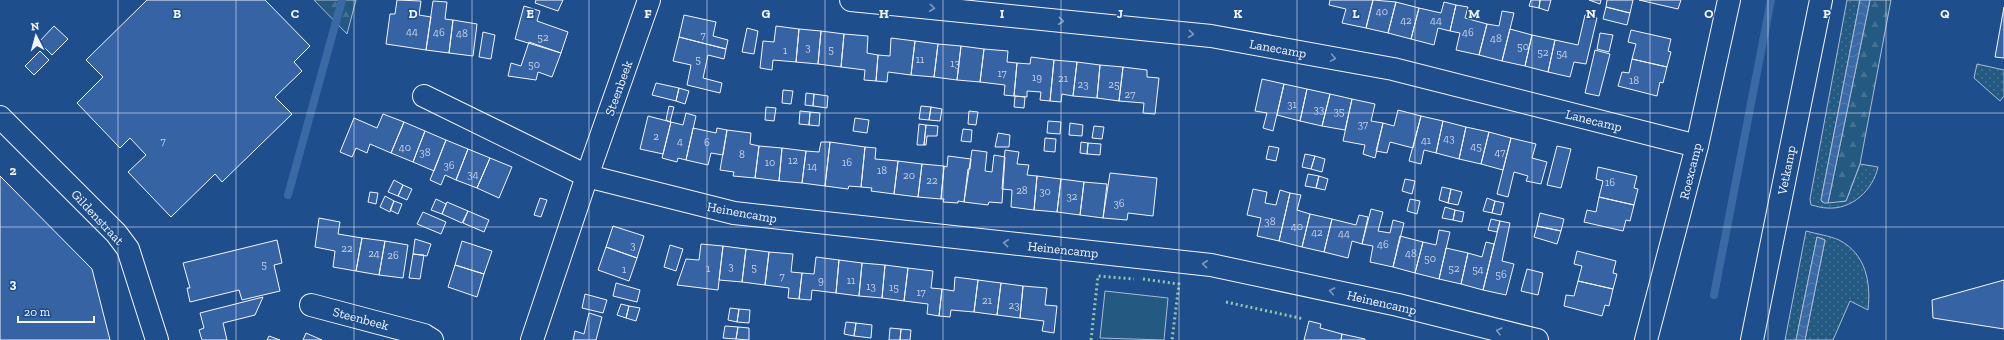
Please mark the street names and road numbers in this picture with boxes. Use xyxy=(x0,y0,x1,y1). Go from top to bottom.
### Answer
street label: Lanecamp xyxy=(1248,36,1308,61)
street label: Steenbeek xyxy=(602,58,635,118)
street label: Lanecamp xyxy=(1564,106,1624,135)
street label: Roexcamp xyxy=(1676,141,1705,201)
street label: Vetkamp xyxy=(1774,144,1799,197)
street label: Gildenstraat xyxy=(68,187,127,248)
street label: Heinencamp xyxy=(706,199,778,226)
street label: Heinencamp xyxy=(1027,238,1099,261)
street label: Heinencamp xyxy=(1346,287,1418,318)
street label: Steenbeek xyxy=(331,304,391,333)

